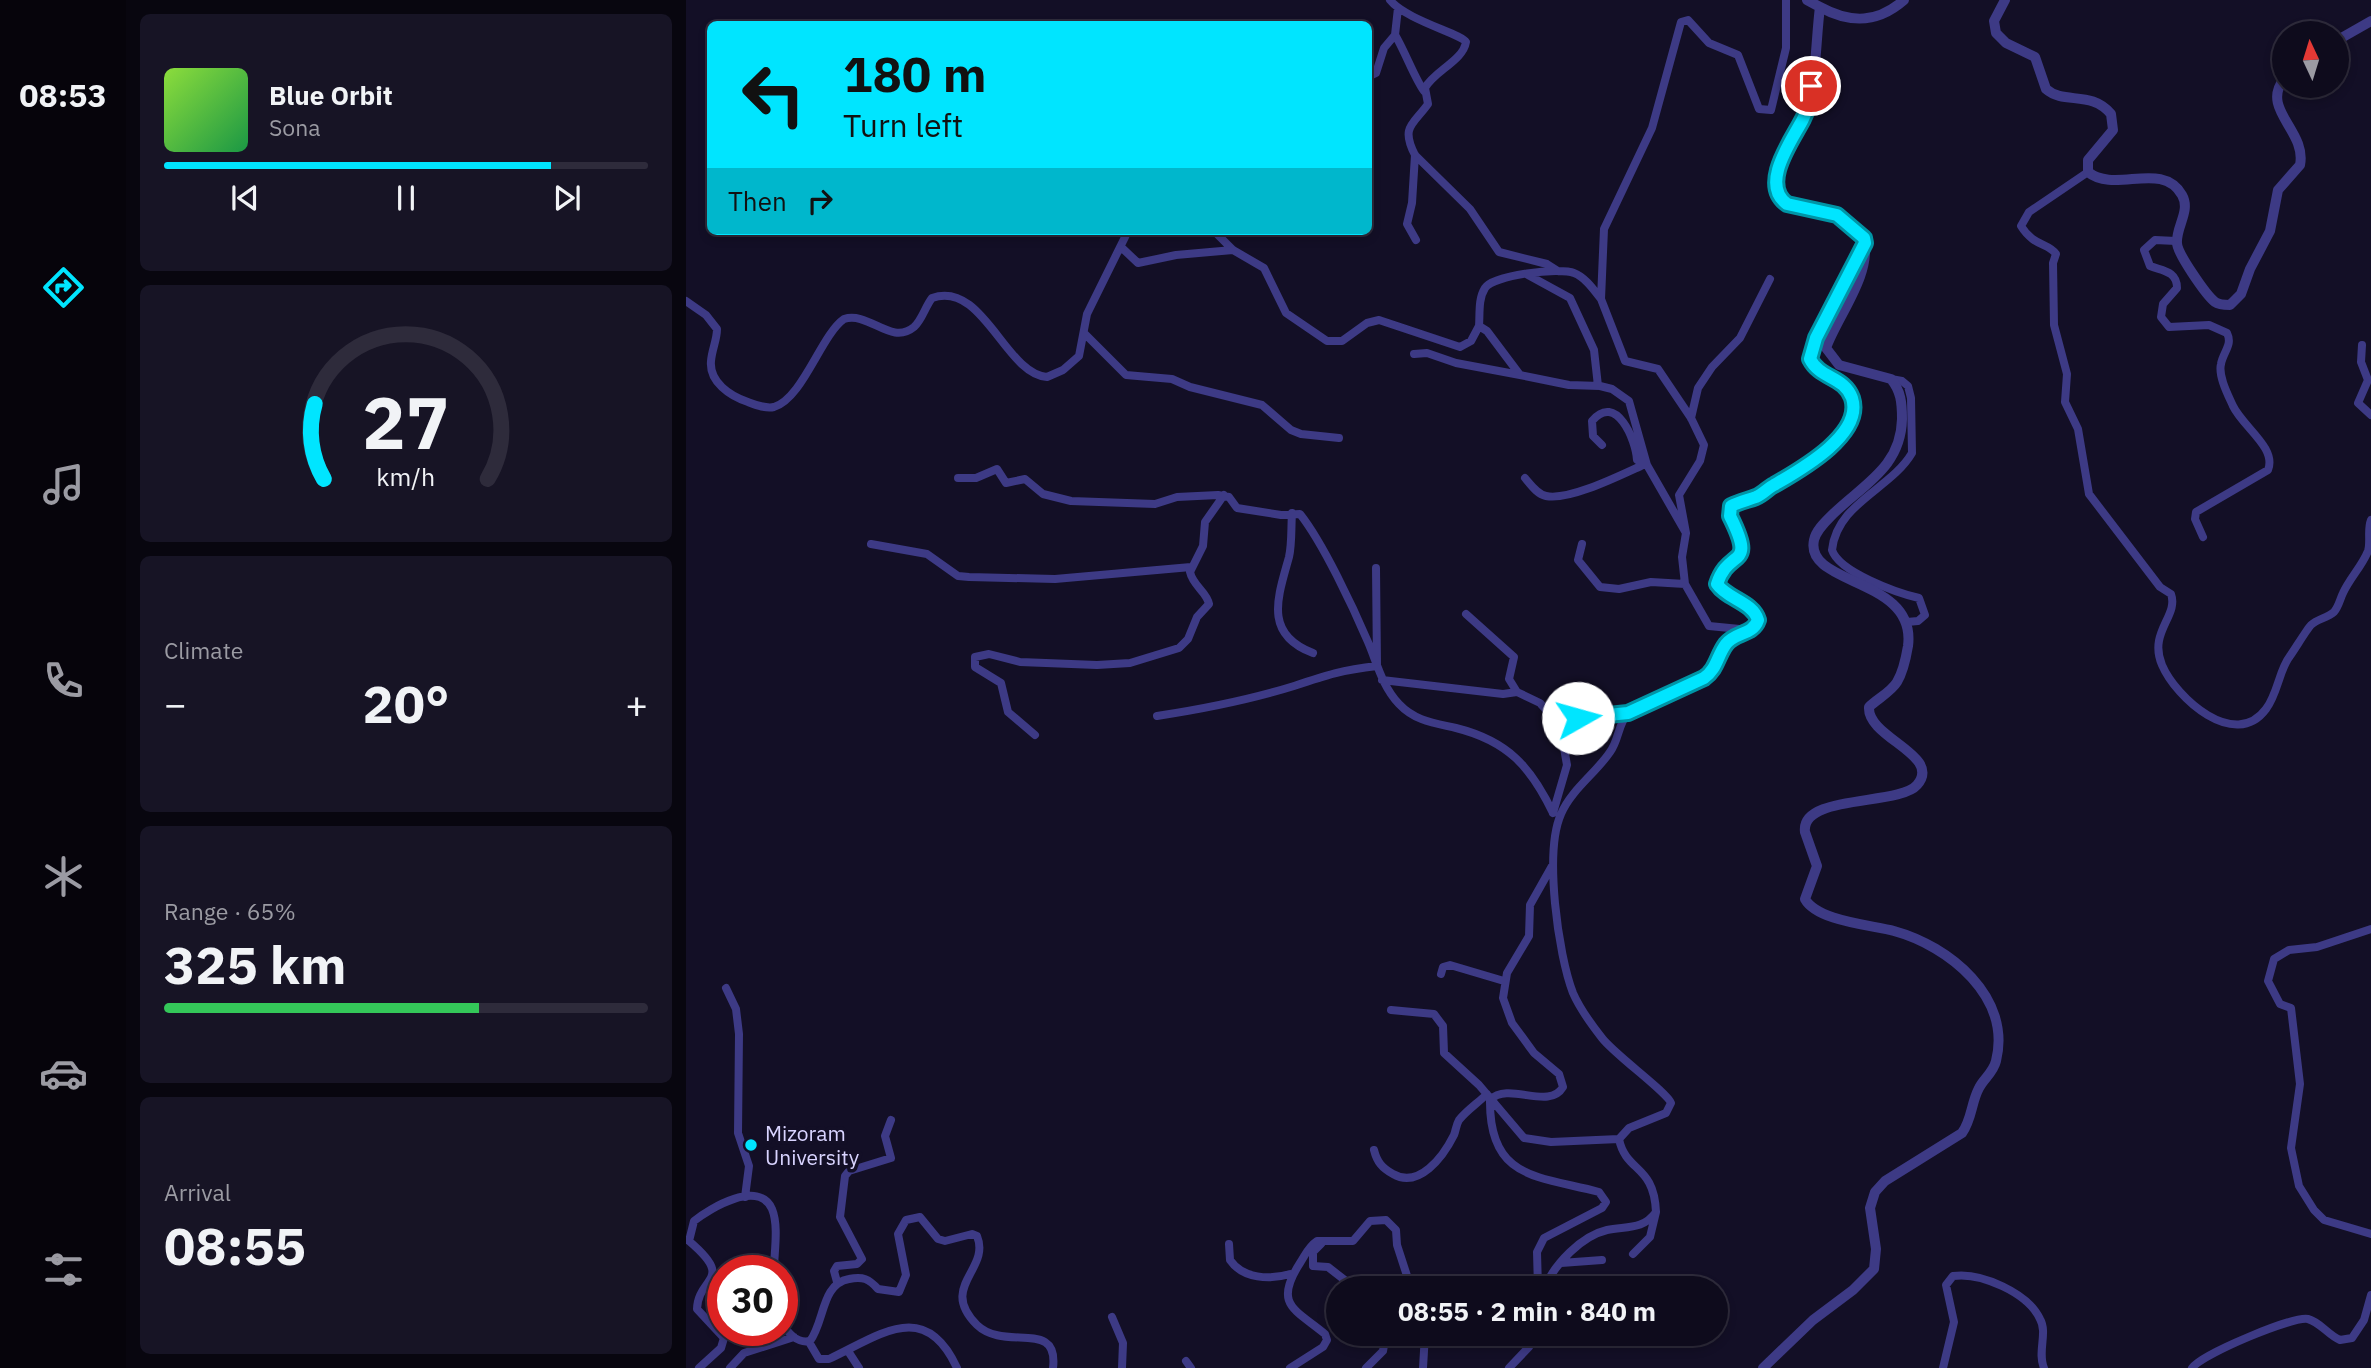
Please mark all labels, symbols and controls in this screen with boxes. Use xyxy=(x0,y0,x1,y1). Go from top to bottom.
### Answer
north arrow xyxy=(2272,21,2348,98)
map controls xyxy=(2272,21,2349,98)
text: 180 m xyxy=(843,42,987,105)
icon: left xyxy=(728,49,819,140)
pin xyxy=(1781,56,1841,116)
icon: arrive xyxy=(1792,67,1830,105)
text: 08:53 xyxy=(19,74,107,116)
text: Blue Orbit xyxy=(269,78,393,112)
text: Turn left xyxy=(843,104,963,146)
text: Sona xyxy=(269,112,321,142)
icon: previous xyxy=(226,179,264,217)
icon: pause xyxy=(387,179,425,217)
icon: next xyxy=(548,179,586,217)
icon: right xyxy=(801,182,839,220)
text: Then xyxy=(728,184,787,218)
icon: directions xyxy=(39,263,88,312)
text: 27 xyxy=(362,375,450,470)
icon: music xyxy=(39,460,88,509)
text: km/h xyxy=(377,460,435,493)
text: Climate xyxy=(164,635,243,665)
icon: phone xyxy=(39,656,88,705)
text: 20° xyxy=(363,670,449,737)
text: − xyxy=(164,679,187,728)
text: + xyxy=(625,679,648,728)
position arrow xyxy=(1541,681,1615,755)
icon: climate xyxy=(39,852,88,901)
text: Range · 65% xyxy=(164,896,296,926)
text: 325 km xyxy=(164,931,346,998)
icon: car xyxy=(39,1049,88,1098)
place label: Mizoram University xyxy=(765,1119,860,1171)
marker: Mizoram University xyxy=(743,1137,759,1153)
text: Arrival xyxy=(164,1177,231,1207)
text: 08:55 xyxy=(164,1212,306,1279)
icon: filters xyxy=(39,1245,88,1294)
speed limit sign: 30 xyxy=(707,1255,798,1346)
text: 08:55 · 2 min · 840 m xyxy=(1398,1294,1656,1328)

